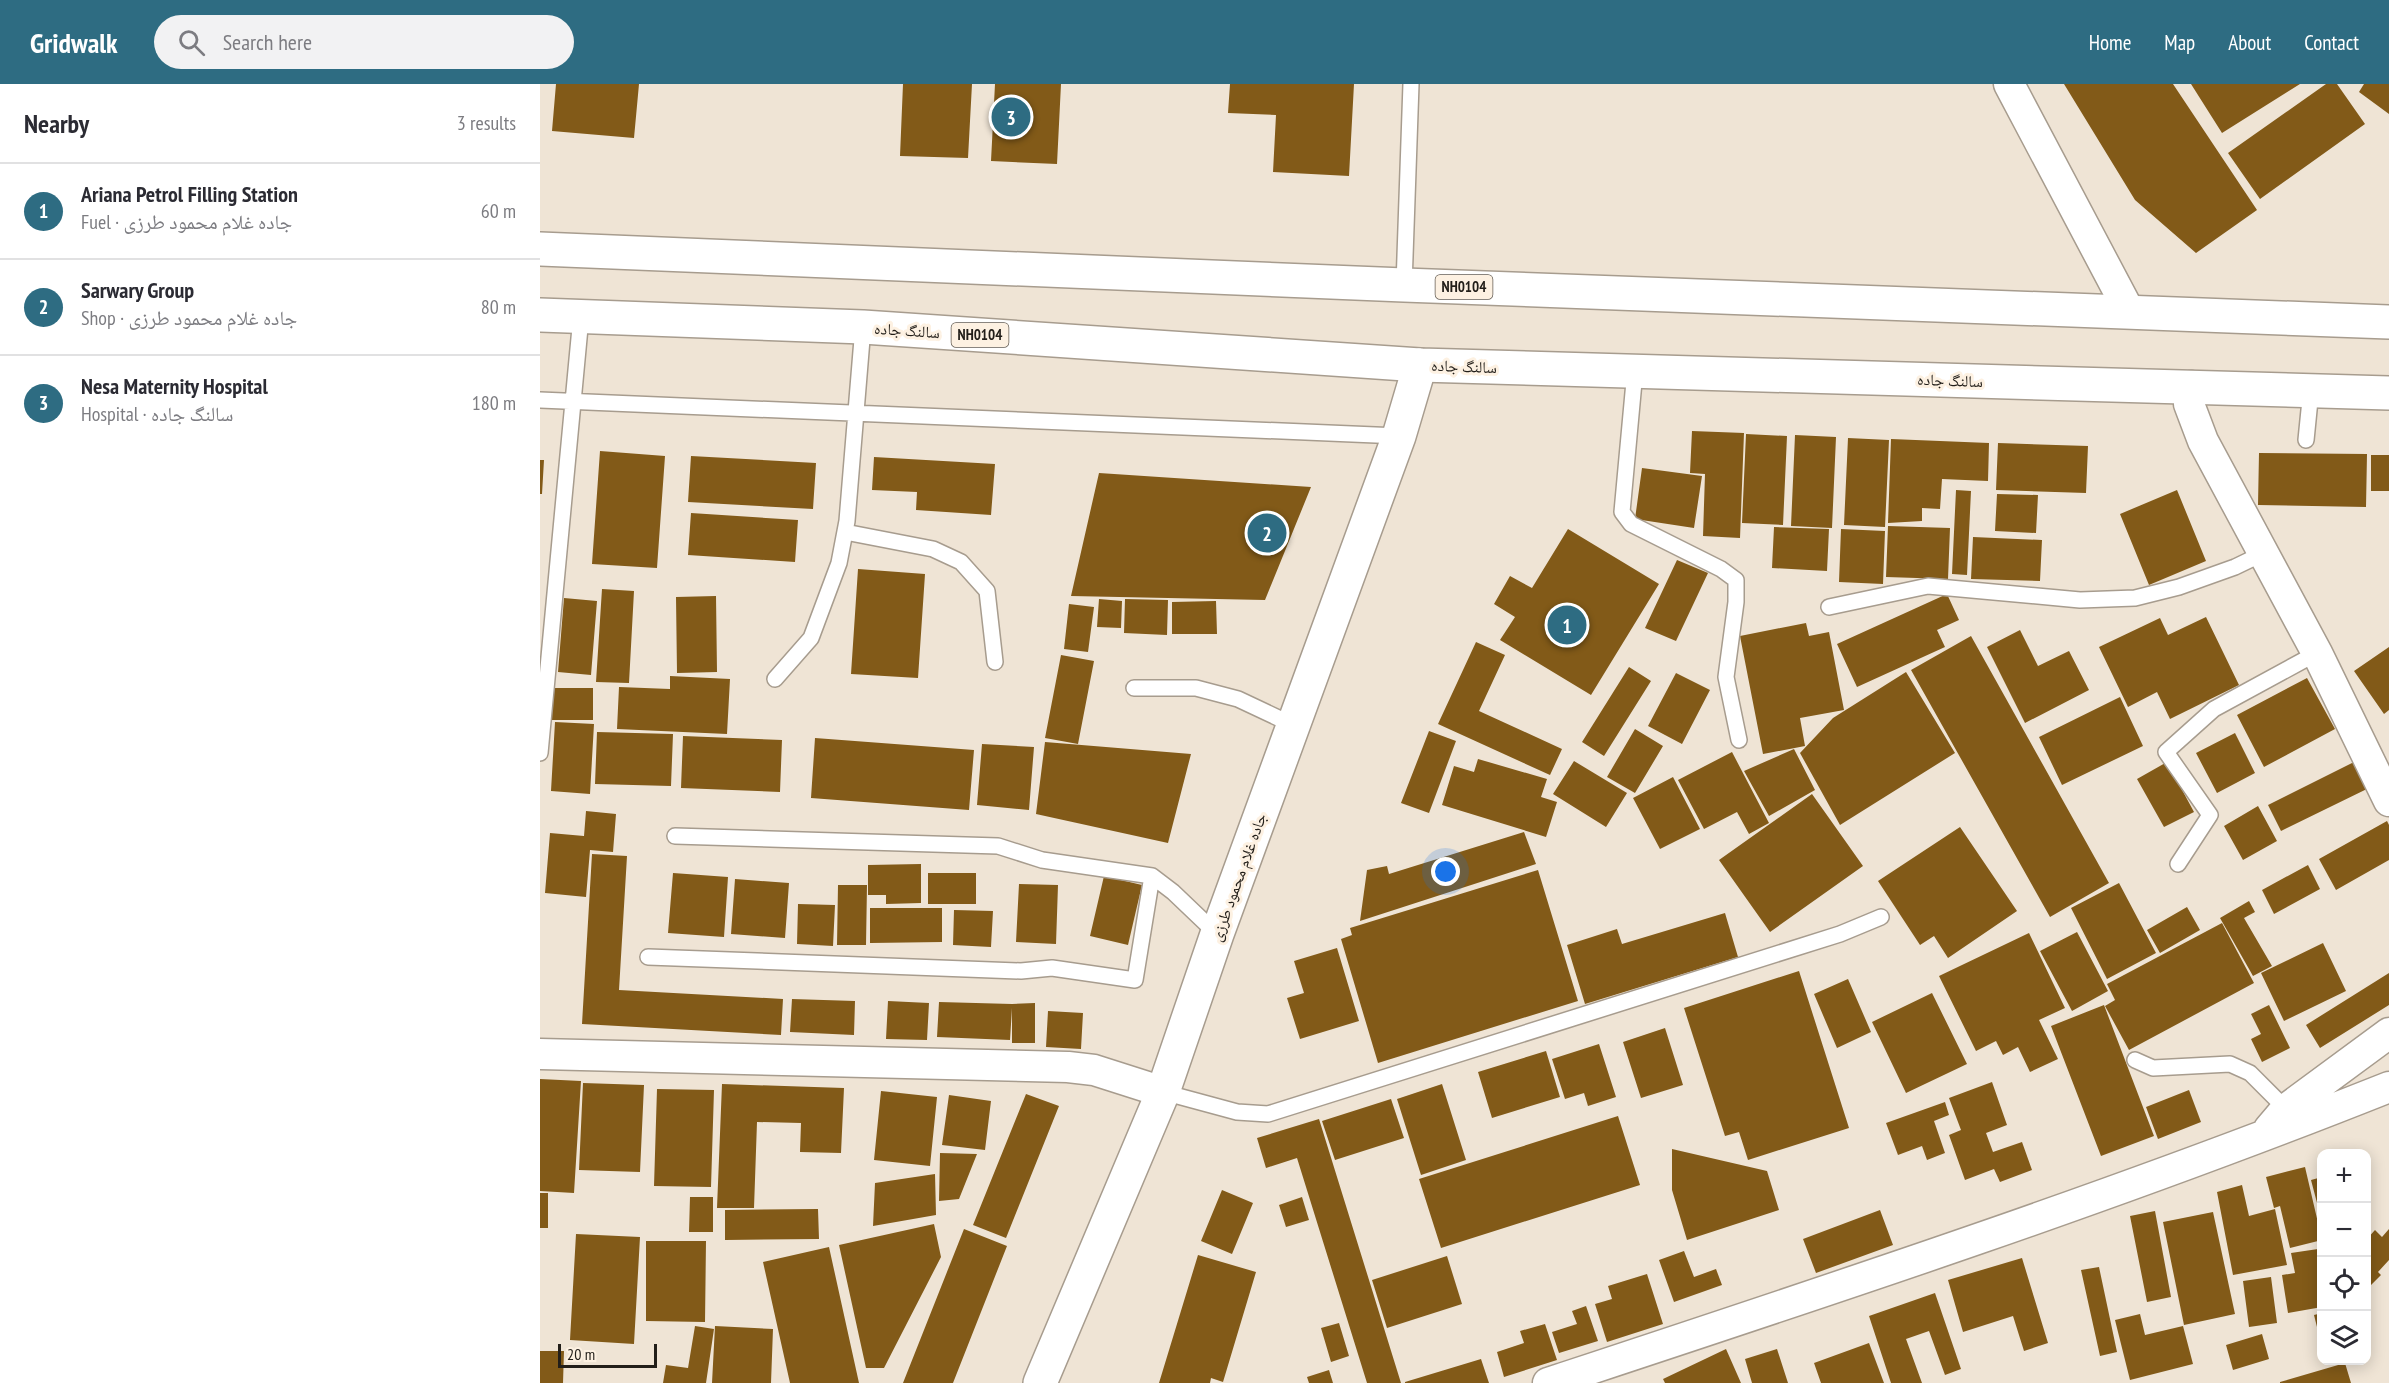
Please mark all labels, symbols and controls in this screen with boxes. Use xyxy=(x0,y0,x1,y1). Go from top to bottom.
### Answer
search box xyxy=(154,15,574,69)
text: Gridwalk xyxy=(30,24,118,61)
icon: search xyxy=(175,26,208,59)
text: Search here xyxy=(223,28,312,56)
text: Home xyxy=(2089,29,2131,56)
text: Map xyxy=(2164,29,2195,56)
text: About xyxy=(2228,29,2271,56)
text: Contact xyxy=(2304,29,2359,56)
pin: 3 xyxy=(992,94,1030,140)
text: Nearby xyxy=(24,107,89,140)
text: 3 results xyxy=(457,110,516,136)
text: Ariana Petrol Filling Station xyxy=(81,180,298,208)
text: 1 xyxy=(39,198,48,224)
text: 60 m xyxy=(481,198,516,224)
text: Fuel · جاده غلام‌ محمود طرزی xyxy=(81,209,292,235)
road number: NH0104 xyxy=(1436,275,1492,299)
text: Sarwary Group xyxy=(81,276,194,304)
text: 2 xyxy=(39,294,48,320)
text: 80 m xyxy=(481,294,516,320)
text: Shop · جاده غلام‌ محمود طرزی xyxy=(81,305,297,331)
street label: سالنگ جاده xyxy=(873,318,941,342)
road number: NH0104 xyxy=(952,323,1008,347)
street label: سالنگ جاده xyxy=(1431,355,1497,377)
street label: سالنگ جاده xyxy=(1917,369,1983,391)
text: Nesa Maternity Hospital xyxy=(81,372,268,400)
text: 3 xyxy=(39,390,48,416)
text: 180 m xyxy=(472,390,516,416)
text: Hospital · سالنگ جاده xyxy=(81,401,233,427)
pin: 2 xyxy=(1248,510,1286,556)
pin: 1 xyxy=(1548,602,1586,648)
street label: جاده غلام‌ محمود طرزی xyxy=(1206,810,1271,944)
your location xyxy=(1431,857,1460,886)
map controls xyxy=(2317,1149,2371,1365)
button: + xyxy=(2317,1149,2371,1203)
button: − xyxy=(2317,1203,2371,1257)
button: locate xyxy=(2317,1257,2371,1311)
button: layers xyxy=(2317,1311,2371,1365)
scale bar xyxy=(558,1341,657,1368)
text: 20 m xyxy=(567,1344,595,1364)

